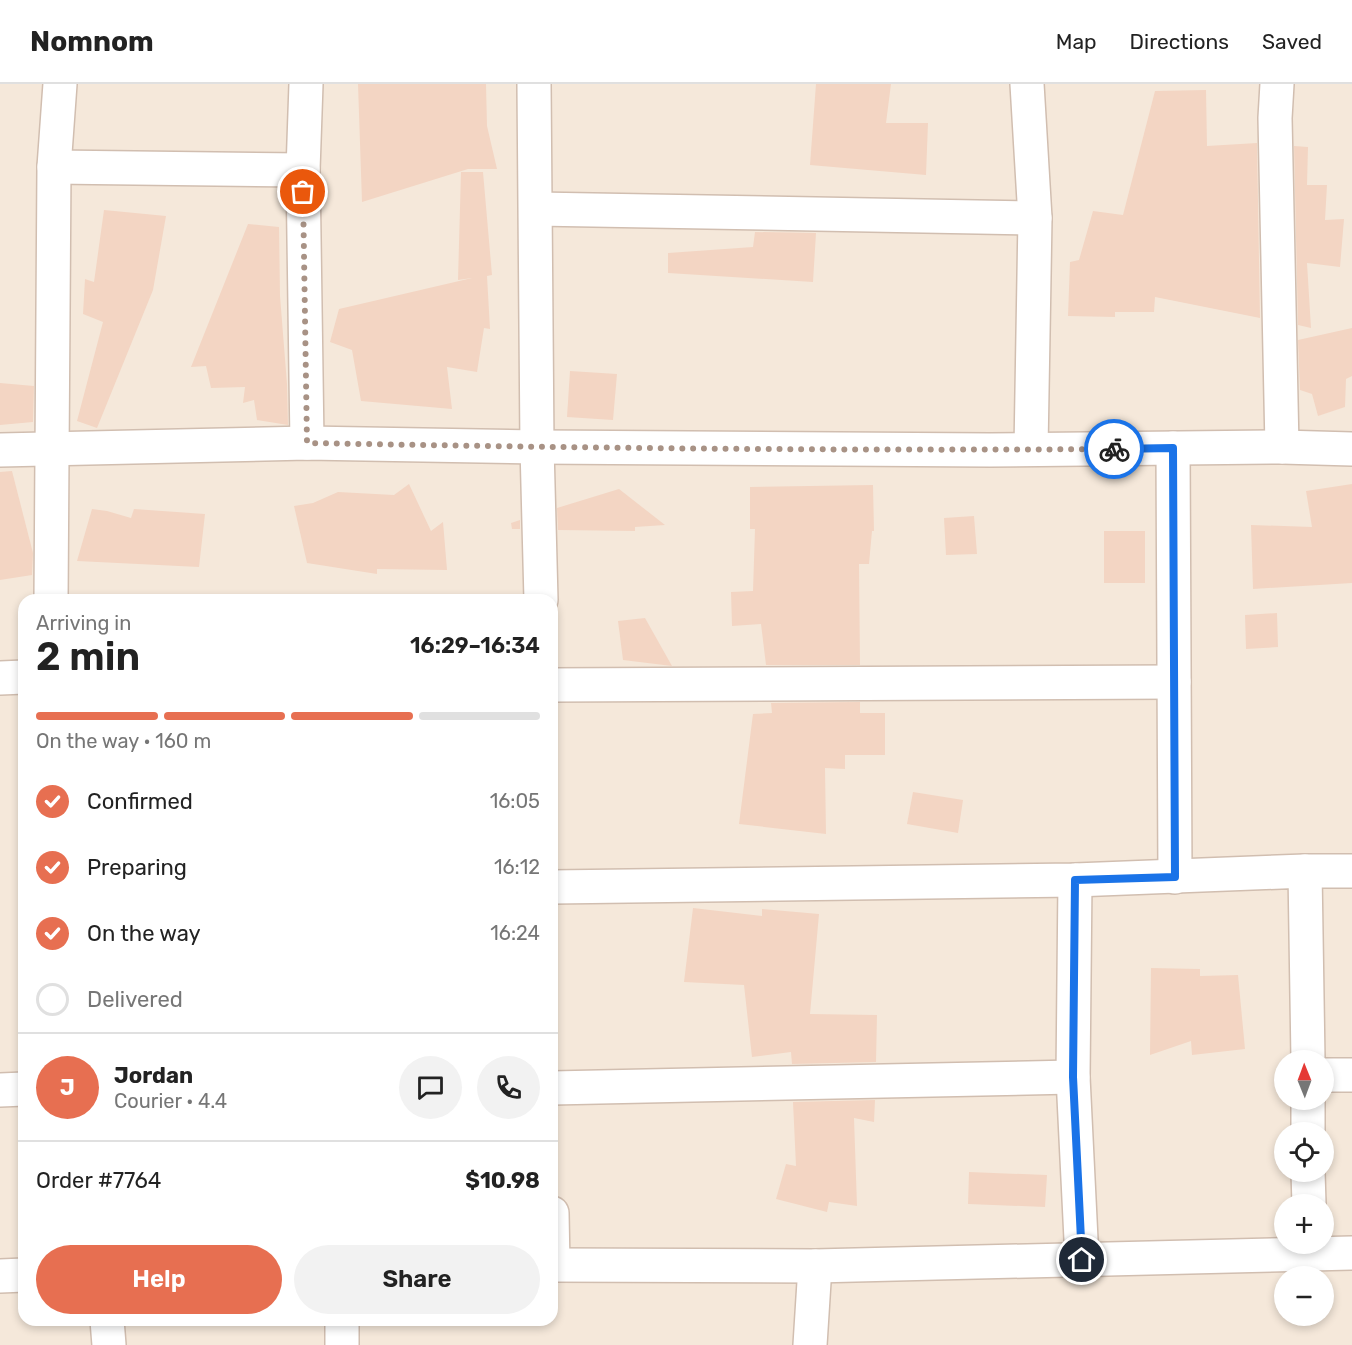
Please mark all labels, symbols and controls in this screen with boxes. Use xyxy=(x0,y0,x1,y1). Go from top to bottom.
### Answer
text: Nomnom xyxy=(30,25,154,58)
text: Map xyxy=(1056,29,1097,54)
text: Directions xyxy=(1130,29,1229,54)
text: Saved xyxy=(1262,29,1322,54)
pin xyxy=(277,166,328,217)
icon: bag xyxy=(286,175,319,208)
courier xyxy=(1084,419,1144,479)
icon: bike xyxy=(1098,433,1131,466)
text: Arriving in xyxy=(36,611,131,635)
text: 16:29–16:34 xyxy=(410,632,540,659)
text: 2 min xyxy=(36,634,140,680)
text: On the way · 160 m xyxy=(36,729,211,753)
icon: check xyxy=(36,785,69,818)
text: Confirmed xyxy=(87,788,193,815)
text: 16:05 xyxy=(490,789,540,813)
icon: check xyxy=(36,851,69,884)
text: Preparing xyxy=(87,854,187,881)
text: 16:12 xyxy=(494,855,540,879)
icon: check xyxy=(36,917,69,950)
text: On the way xyxy=(87,920,201,947)
text: 16:24 xyxy=(490,921,540,945)
text: Delivered xyxy=(87,986,183,1013)
north arrow xyxy=(1274,1050,1334,1110)
map controls xyxy=(1274,1050,1334,1326)
button: chat xyxy=(399,1056,462,1119)
button: phone xyxy=(477,1056,540,1119)
text: Jordan xyxy=(114,1062,193,1089)
text: J xyxy=(60,1074,75,1101)
text: Courier · 4.4 xyxy=(114,1089,227,1113)
button: locate xyxy=(1274,1122,1334,1182)
text: Order #7764 xyxy=(36,1167,162,1194)
text: $10.98 xyxy=(465,1167,540,1194)
button: + xyxy=(1274,1194,1334,1254)
pin xyxy=(1056,1234,1107,1285)
icon: home xyxy=(1065,1243,1098,1276)
button: Help xyxy=(36,1245,282,1314)
button: Share xyxy=(294,1245,540,1314)
button: − xyxy=(1274,1266,1334,1326)

